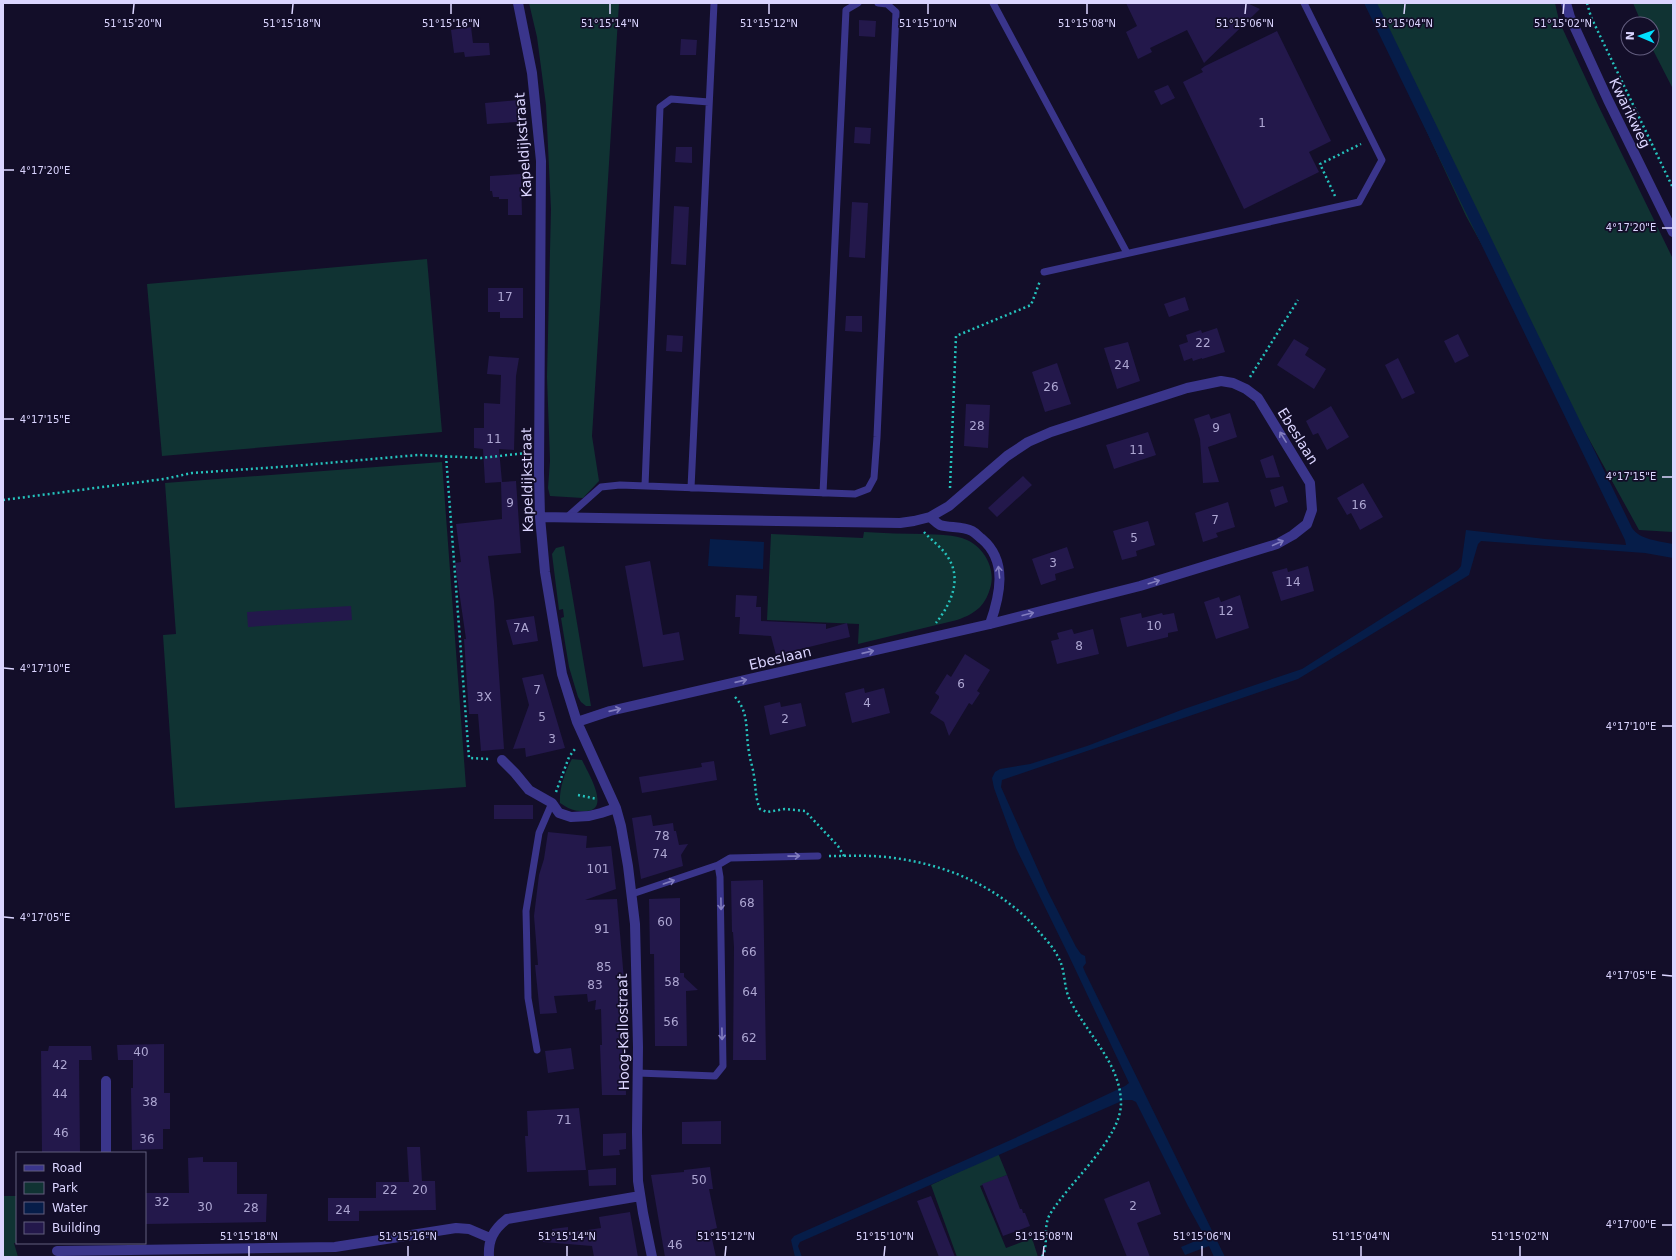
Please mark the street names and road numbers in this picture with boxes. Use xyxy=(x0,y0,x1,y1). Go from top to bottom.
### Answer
street label: Kwarikweg xyxy=(1606,75,1654,151)
street label: Kapeldijkstraat xyxy=(511,92,535,198)
street label: Ebeslaan xyxy=(1274,405,1322,467)
street label: Kapeldijkstraat xyxy=(518,427,536,533)
street label: Ebeslaan xyxy=(747,643,813,673)
street label: Hoog-Kallostraat xyxy=(614,973,632,1090)

